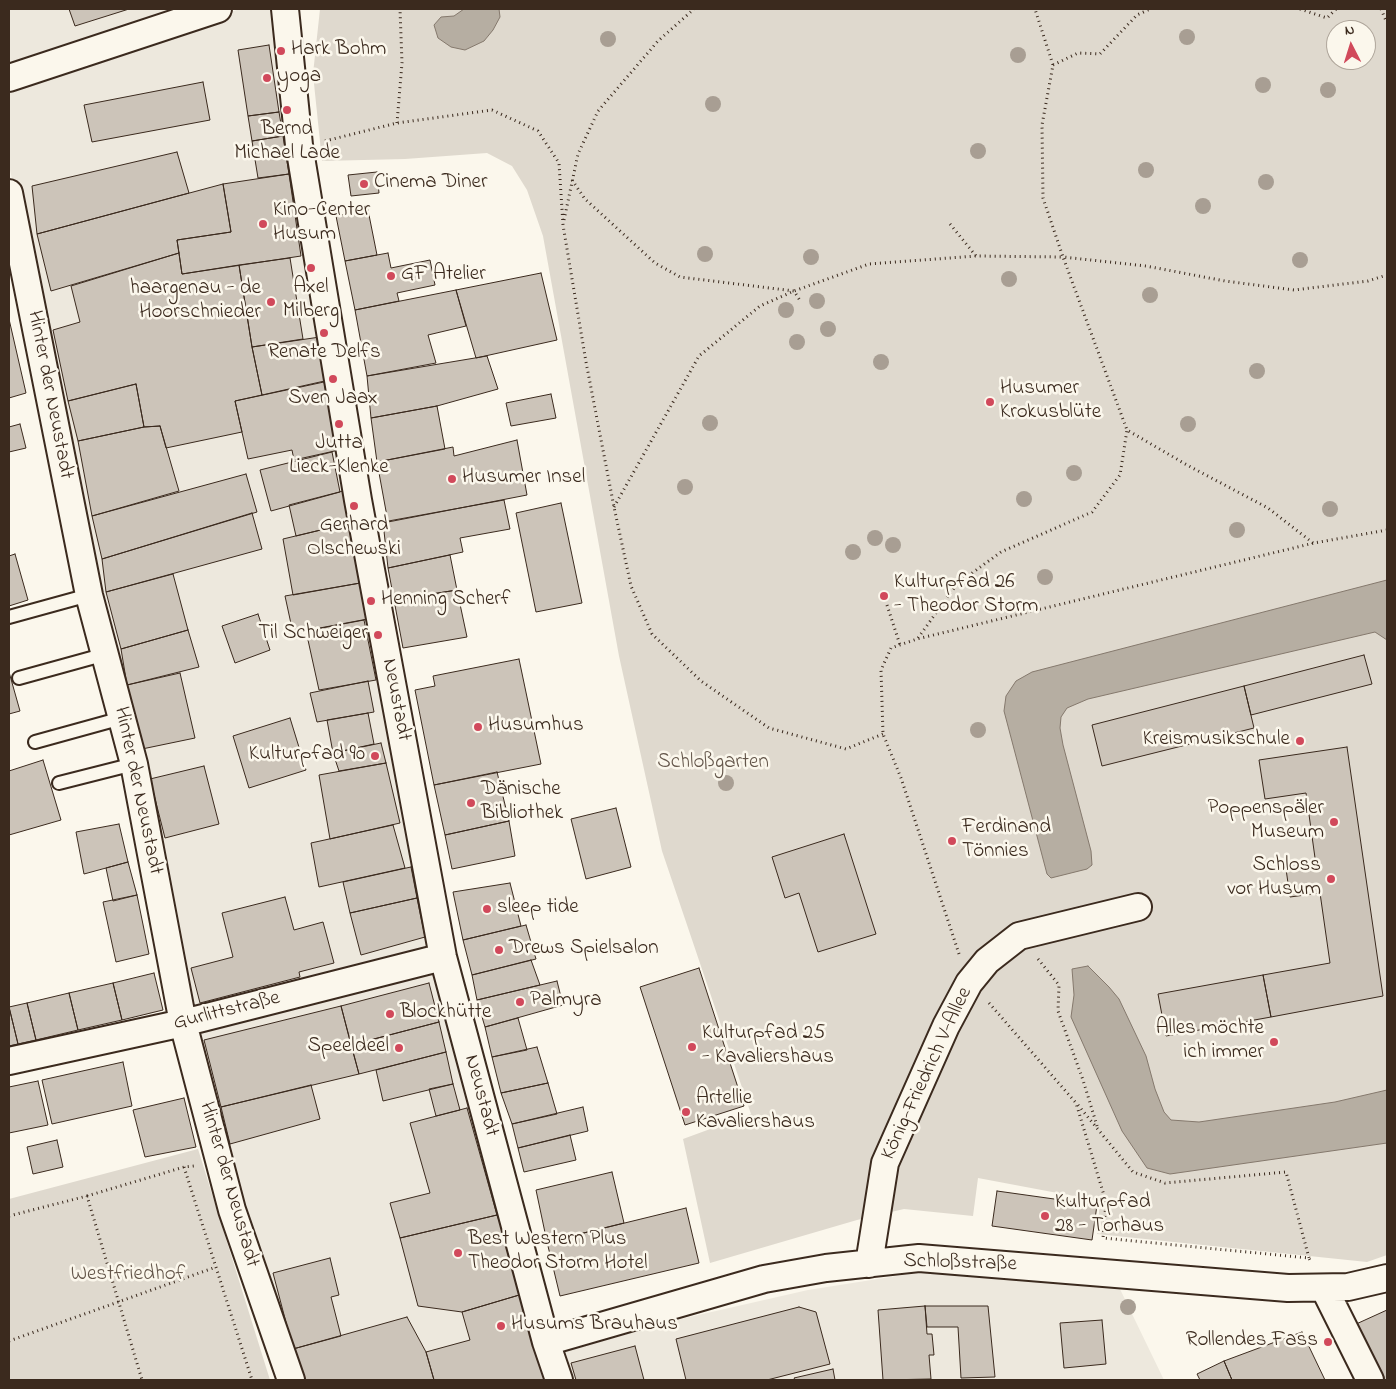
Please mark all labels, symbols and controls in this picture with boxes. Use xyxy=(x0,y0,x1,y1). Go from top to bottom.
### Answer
north arrow xyxy=(1326,20,1376,70)
text: N xyxy=(1344,20,1355,41)
place label: Hark Bohm xyxy=(291,38,386,64)
marker: Hark Bohm xyxy=(275,45,287,57)
place label: yoga xyxy=(277,65,321,91)
marker: yoga xyxy=(261,72,273,84)
marker: Bernd Michael Lade xyxy=(281,104,293,116)
place label: Bernd Michael Lade xyxy=(234,118,340,168)
place label: Cinema Diner xyxy=(374,171,487,197)
marker: Cinema Diner xyxy=(358,178,370,190)
place label: Kino-Center Husum xyxy=(273,199,370,249)
marker: Kino-Center Husum xyxy=(257,218,269,230)
marker: Axel Milberg xyxy=(305,262,317,274)
place label: GF Atelier xyxy=(401,263,486,289)
marker: GF Atelier xyxy=(385,270,397,282)
place label: Axel Milberg xyxy=(283,276,339,326)
place label: haargenau - de Hoorschnieder xyxy=(130,277,261,327)
marker: haargenau - de Hoorschnieder xyxy=(265,296,277,308)
street label: Hinter der Neustadt xyxy=(20,309,78,481)
marker: Renate Delfs xyxy=(318,327,330,339)
place label: Renate Delfs xyxy=(267,341,381,367)
marker: Sven Jaax xyxy=(327,373,339,385)
place label: Husumer Krokusblüte xyxy=(1000,377,1101,427)
place label: Sven Jaax xyxy=(288,387,378,413)
marker: Husumer Krokusblüte xyxy=(984,396,996,408)
marker: Jutta Lieck-Klenke xyxy=(333,418,345,430)
place label: Jutta Lieck-Klenke xyxy=(289,432,389,482)
place label: Husumer Insel xyxy=(462,466,585,492)
marker: Husumer Insel xyxy=(446,473,458,485)
marker: Gerhard Olschewski xyxy=(348,500,360,512)
place label: Gerhard Olschewski xyxy=(307,514,401,564)
place label: Kulturpfad 26 - Theodor Storm xyxy=(894,571,1038,621)
place label: Henning Scherf xyxy=(381,588,511,614)
marker: Kulturpfad 26 - Theodor Storm xyxy=(878,590,890,602)
marker: Henning Scherf xyxy=(365,595,377,607)
place label: Til Schweiger xyxy=(258,622,368,648)
marker: Til Schweiger xyxy=(372,629,384,641)
street label: Neustadt xyxy=(375,657,415,743)
street label: Hinter der Neustadt xyxy=(107,705,167,877)
place label: Husumhus xyxy=(488,714,584,740)
marker: Husumhus xyxy=(472,721,484,733)
place label: Kreismusikschule xyxy=(1143,728,1290,754)
marker: Kreismusikschule xyxy=(1294,735,1306,747)
place label: Kulturpfad 90 xyxy=(249,743,365,769)
marker: Kulturpfad 90 xyxy=(369,750,381,762)
park label: Schloßgarten xyxy=(657,751,769,777)
place label: Dänische Bibliothek xyxy=(481,778,563,828)
marker: Dänische Bibliothek xyxy=(465,797,477,809)
place label: Poppenspäler Museum xyxy=(1207,797,1324,847)
place label: Ferdinand Tönnies xyxy=(962,816,1051,866)
marker: Poppenspäler Museum xyxy=(1328,816,1340,828)
marker: Ferdinand Tönnies xyxy=(946,835,958,847)
place label: Schloss vor Husum xyxy=(1227,854,1321,904)
marker: Schloss vor Husum xyxy=(1325,873,1337,885)
place label: sleep tide xyxy=(497,896,579,922)
marker: sleep tide xyxy=(481,903,493,915)
place label: Drews Spielsalon xyxy=(509,937,658,963)
marker: Drews Spielsalon xyxy=(493,944,505,956)
street label: König-Friedrich V-Allee xyxy=(877,984,979,1164)
street label: Gurlittstraße xyxy=(171,987,283,1037)
place label: Palmyra xyxy=(530,989,602,1015)
marker: Palmyra xyxy=(514,996,526,1008)
place label: Blockhütte xyxy=(400,1001,491,1027)
marker: Blockhütte xyxy=(384,1008,396,1020)
place label: Alles möchte ich immer xyxy=(1156,1017,1264,1067)
place label: Kulturpfad 25 - Kavaliershaus xyxy=(702,1022,834,1072)
place label: Speeldeel xyxy=(308,1035,389,1061)
marker: Alles möchte ich immer xyxy=(1268,1036,1280,1048)
marker: Kulturpfad 25 - Kavaliershaus xyxy=(686,1041,698,1053)
marker: Speeldeel xyxy=(393,1042,405,1054)
street label: Neustadt xyxy=(457,1052,503,1140)
place label: Artellie Kavaliershaus xyxy=(696,1087,815,1137)
street label: Hinter der Neustadt xyxy=(192,1099,264,1271)
marker: Artellie Kavaliershaus xyxy=(680,1106,692,1118)
place label: Kulturpfad 28 - Torhaus xyxy=(1055,1191,1164,1241)
marker: Kulturpfad 28 - Torhaus xyxy=(1039,1210,1051,1222)
place label: Best Western Plus Theodor Storm Hotel xyxy=(468,1228,647,1278)
marker: Best Western Plus Theodor Storm Hotel xyxy=(452,1247,464,1259)
street label: Schloßstraße xyxy=(903,1249,1017,1279)
park label: Westfriedhof xyxy=(71,1263,185,1289)
place label: Husums Brauhaus xyxy=(511,1313,678,1339)
marker: Husums Brauhaus xyxy=(495,1320,507,1332)
place label: Rollendes Fass xyxy=(1186,1329,1318,1355)
marker: Rollendes Fass xyxy=(1322,1336,1334,1348)

